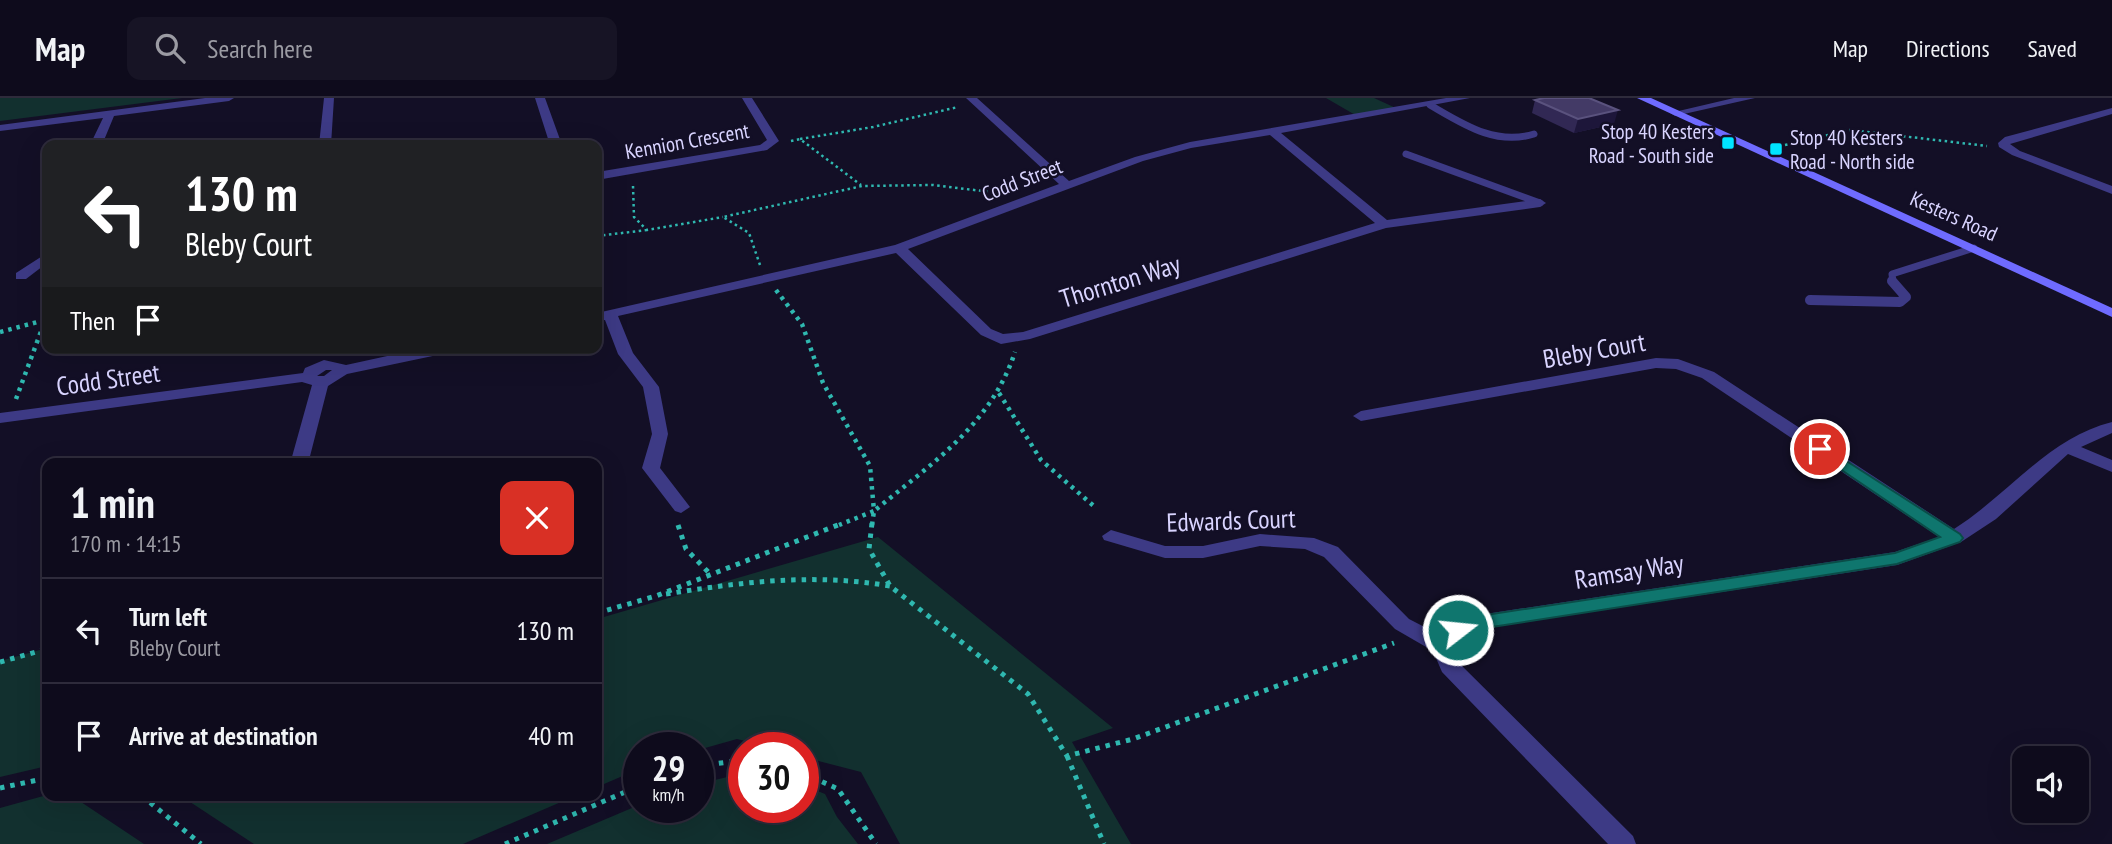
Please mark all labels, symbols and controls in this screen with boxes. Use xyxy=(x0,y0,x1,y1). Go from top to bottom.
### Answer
search box xyxy=(127,17,617,80)
text: Map xyxy=(35,27,85,70)
icon: search xyxy=(151,29,189,67)
text: Search here xyxy=(207,32,313,65)
text: Map xyxy=(1833,33,1868,64)
text: Directions xyxy=(1906,33,1990,64)
text: Saved xyxy=(2028,33,2077,64)
street label: Kennion Crescent xyxy=(623,117,751,165)
place label: Stop 40 Kesters Road - South side xyxy=(1589,118,1714,169)
place label: Stop 40 Kesters Road - North side xyxy=(1790,124,1915,175)
marker: Stop 40 Kesters Road - South side xyxy=(1720,135,1736,151)
marker: Stop 40 Kesters Road - North side xyxy=(1768,141,1784,157)
street label: Codd Street xyxy=(978,152,1066,208)
text: 130 m xyxy=(185,161,298,225)
icon: left xyxy=(70,168,161,259)
street label: Kesters Road xyxy=(1906,185,2002,247)
text: Bleby Court xyxy=(185,223,312,265)
street label: Thornton Way xyxy=(1056,247,1184,315)
icon: arrive xyxy=(129,301,167,339)
text: Then xyxy=(70,304,115,337)
street label: Bleby Court xyxy=(1540,325,1648,375)
street label: Codd Street xyxy=(54,355,162,403)
pin xyxy=(1790,419,1850,479)
icon: arrive xyxy=(1801,430,1839,468)
text: 1 min xyxy=(70,475,155,530)
button: close xyxy=(500,481,574,555)
street label: Edwards Court xyxy=(1166,501,1296,539)
text: 170 m · 14:15 xyxy=(70,529,182,558)
street label: Ramsay Way xyxy=(1572,546,1686,596)
position arrow xyxy=(1421,593,1495,667)
text: Turn left xyxy=(129,600,207,633)
icon: left xyxy=(70,612,108,650)
text: 130 m xyxy=(516,614,574,647)
text: Bleby Court xyxy=(129,633,220,662)
icon: arrive xyxy=(70,717,108,755)
text: Arrive at destination xyxy=(129,719,318,752)
text: 40 m xyxy=(528,719,574,752)
speed limit sign: 30 xyxy=(728,732,819,823)
text: 29 xyxy=(652,745,685,791)
map controls xyxy=(2012,746,2089,823)
button: sound xyxy=(2012,746,2089,823)
text: km/h xyxy=(653,783,684,806)

